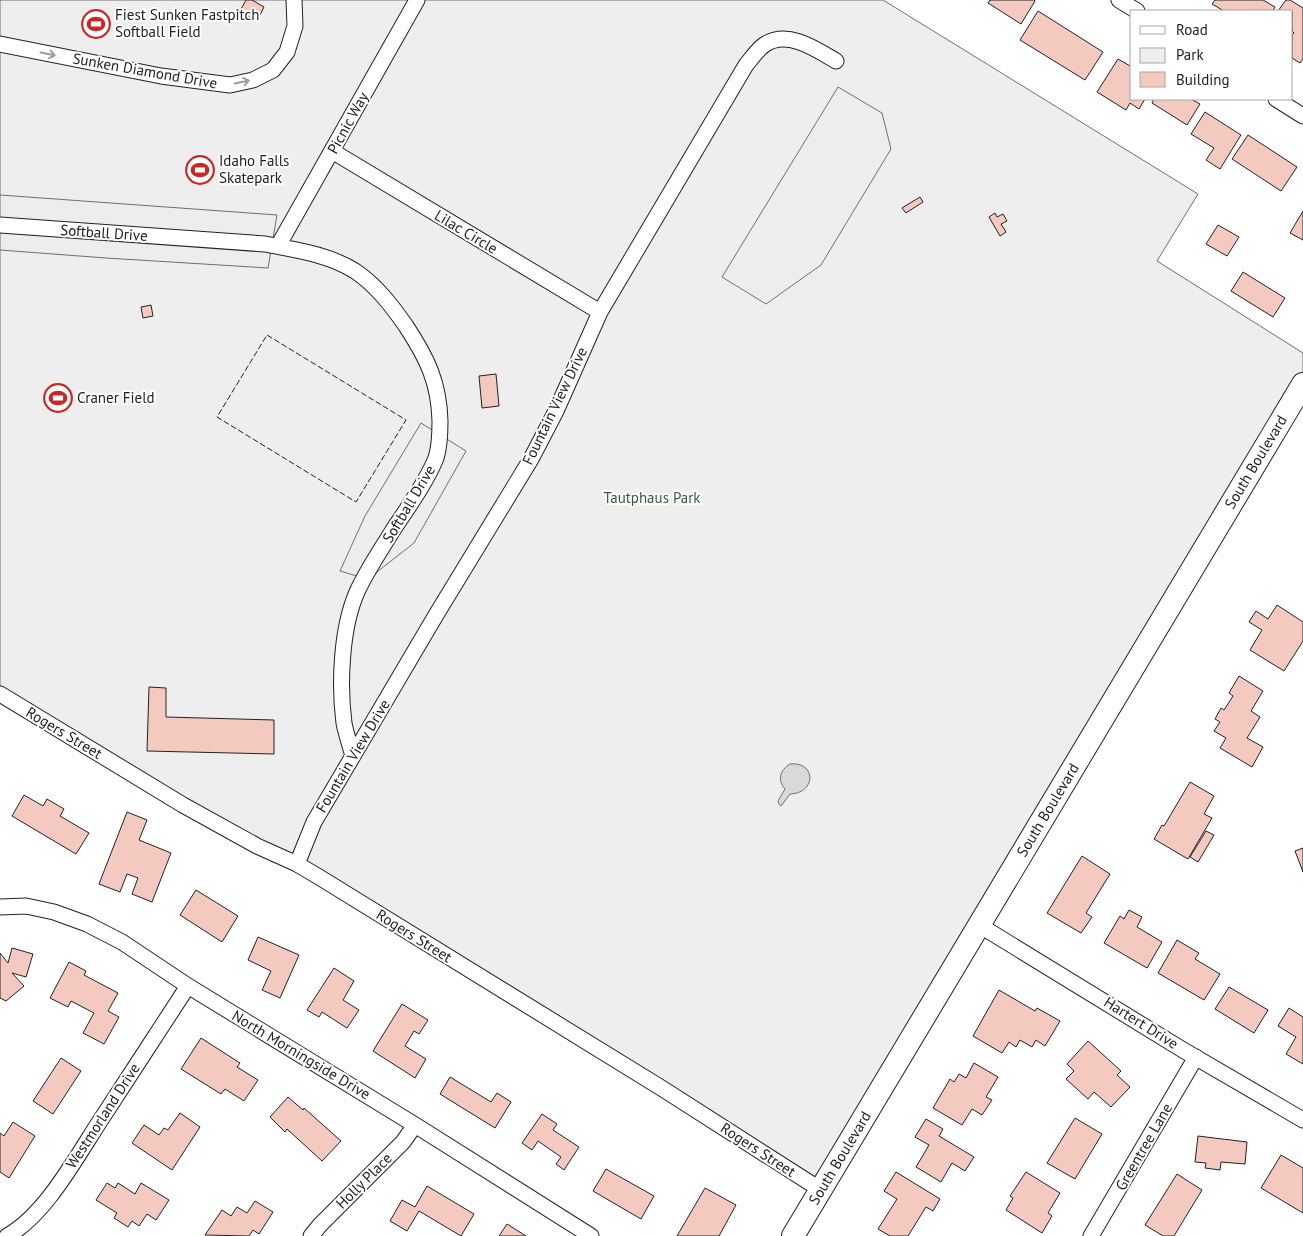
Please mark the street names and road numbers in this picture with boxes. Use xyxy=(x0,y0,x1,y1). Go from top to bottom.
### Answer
street label: Sunken Diamond Drive xyxy=(71,48,219,93)
street label: Picnic Way xyxy=(323,89,372,157)
street label: Lilac Circle xyxy=(431,205,501,258)
street label: Softball Drive xyxy=(60,220,148,245)
street label: Fountain View Drive xyxy=(518,344,591,468)
street label: South Boulevard xyxy=(1220,412,1291,512)
street label: Softball Drive xyxy=(378,461,439,546)
street label: Fountain View Drive xyxy=(311,696,394,816)
street label: Rogers Street xyxy=(23,702,106,763)
street label: South Boulevard xyxy=(1012,760,1083,860)
street label: Rogers Street xyxy=(373,905,456,966)
street label: Hartert Drive xyxy=(1101,992,1182,1053)
street label: North Morningside Drive xyxy=(229,1006,374,1103)
street label: Westmorland Drive xyxy=(61,1059,144,1172)
street label: Greentree Lane xyxy=(1111,1100,1176,1194)
street label: South Boulevard xyxy=(804,1108,875,1208)
street label: Rogers Street xyxy=(717,1118,799,1181)
street label: Holly Place xyxy=(332,1149,396,1213)

